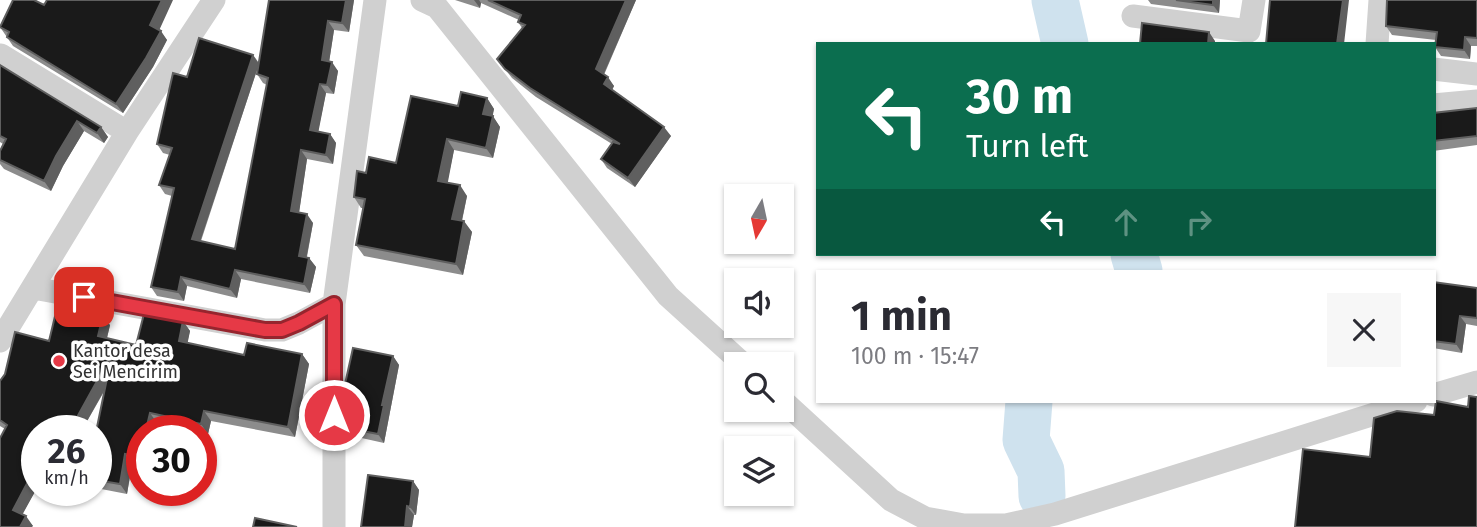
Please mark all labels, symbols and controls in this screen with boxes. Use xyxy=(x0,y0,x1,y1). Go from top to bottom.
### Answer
text: 30 m xyxy=(966,67,1073,126)
icon: left xyxy=(851,70,942,161)
text: Turn left xyxy=(966,127,1088,165)
north arrow xyxy=(724,184,794,254)
map controls xyxy=(724,184,794,506)
icon: left xyxy=(1034,203,1072,241)
icon: ahead xyxy=(1107,203,1145,241)
icon: right xyxy=(1180,203,1218,241)
pin xyxy=(54,267,114,327)
button: sound xyxy=(724,268,794,338)
icon: arrive xyxy=(65,278,103,316)
text: 1 min xyxy=(851,291,952,341)
button: close xyxy=(1327,293,1401,367)
place label: Kantor desa Sei Mencirim xyxy=(73,340,178,383)
text: 100 m · 15:47 xyxy=(851,342,979,370)
button: search xyxy=(724,352,794,422)
marker: Kantor desa Sei Mencirim xyxy=(51,353,67,369)
position arrow xyxy=(297,378,371,452)
speed limit sign: 30 xyxy=(126,415,217,506)
text: 26 xyxy=(48,430,85,472)
button: layers xyxy=(724,436,794,506)
text: km/h xyxy=(44,467,89,489)

